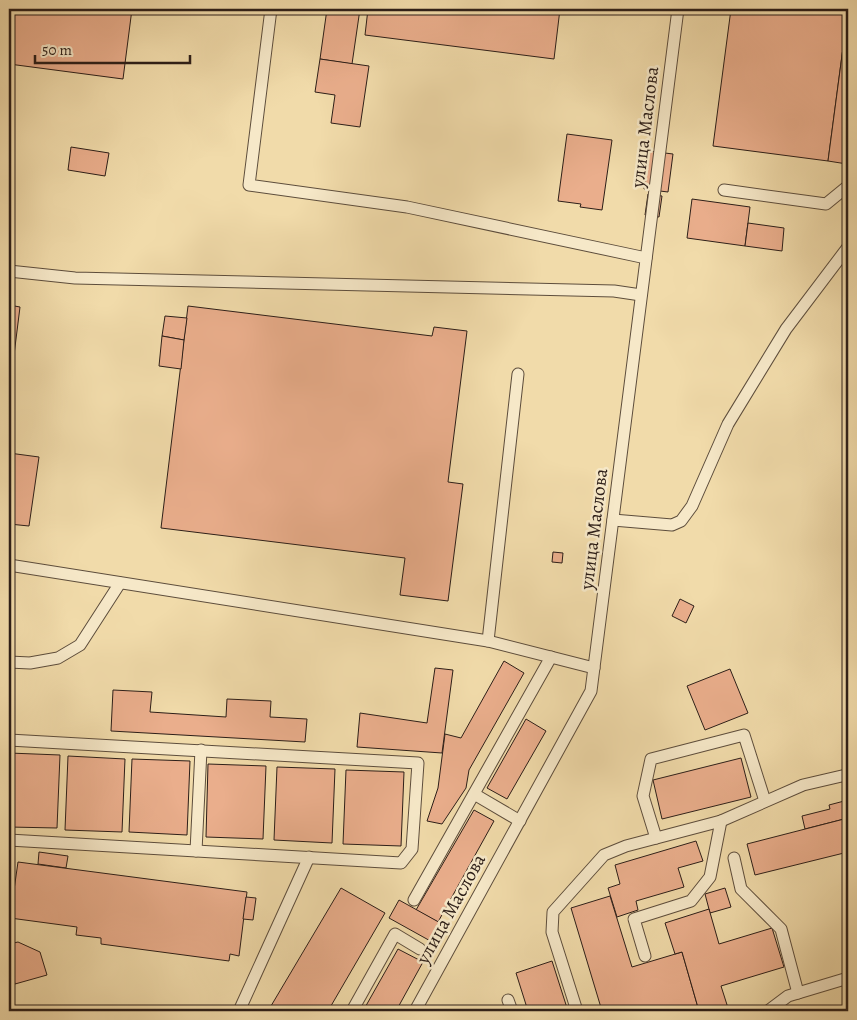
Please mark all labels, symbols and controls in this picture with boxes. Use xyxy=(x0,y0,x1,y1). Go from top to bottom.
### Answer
scale bar xyxy=(35,32,190,64)
text: 50 m xyxy=(42,40,72,60)
street label: улица Маслова xyxy=(625,65,665,190)
street label: улица Маслова xyxy=(574,467,614,592)
street label: улица Маслова xyxy=(410,849,492,970)

